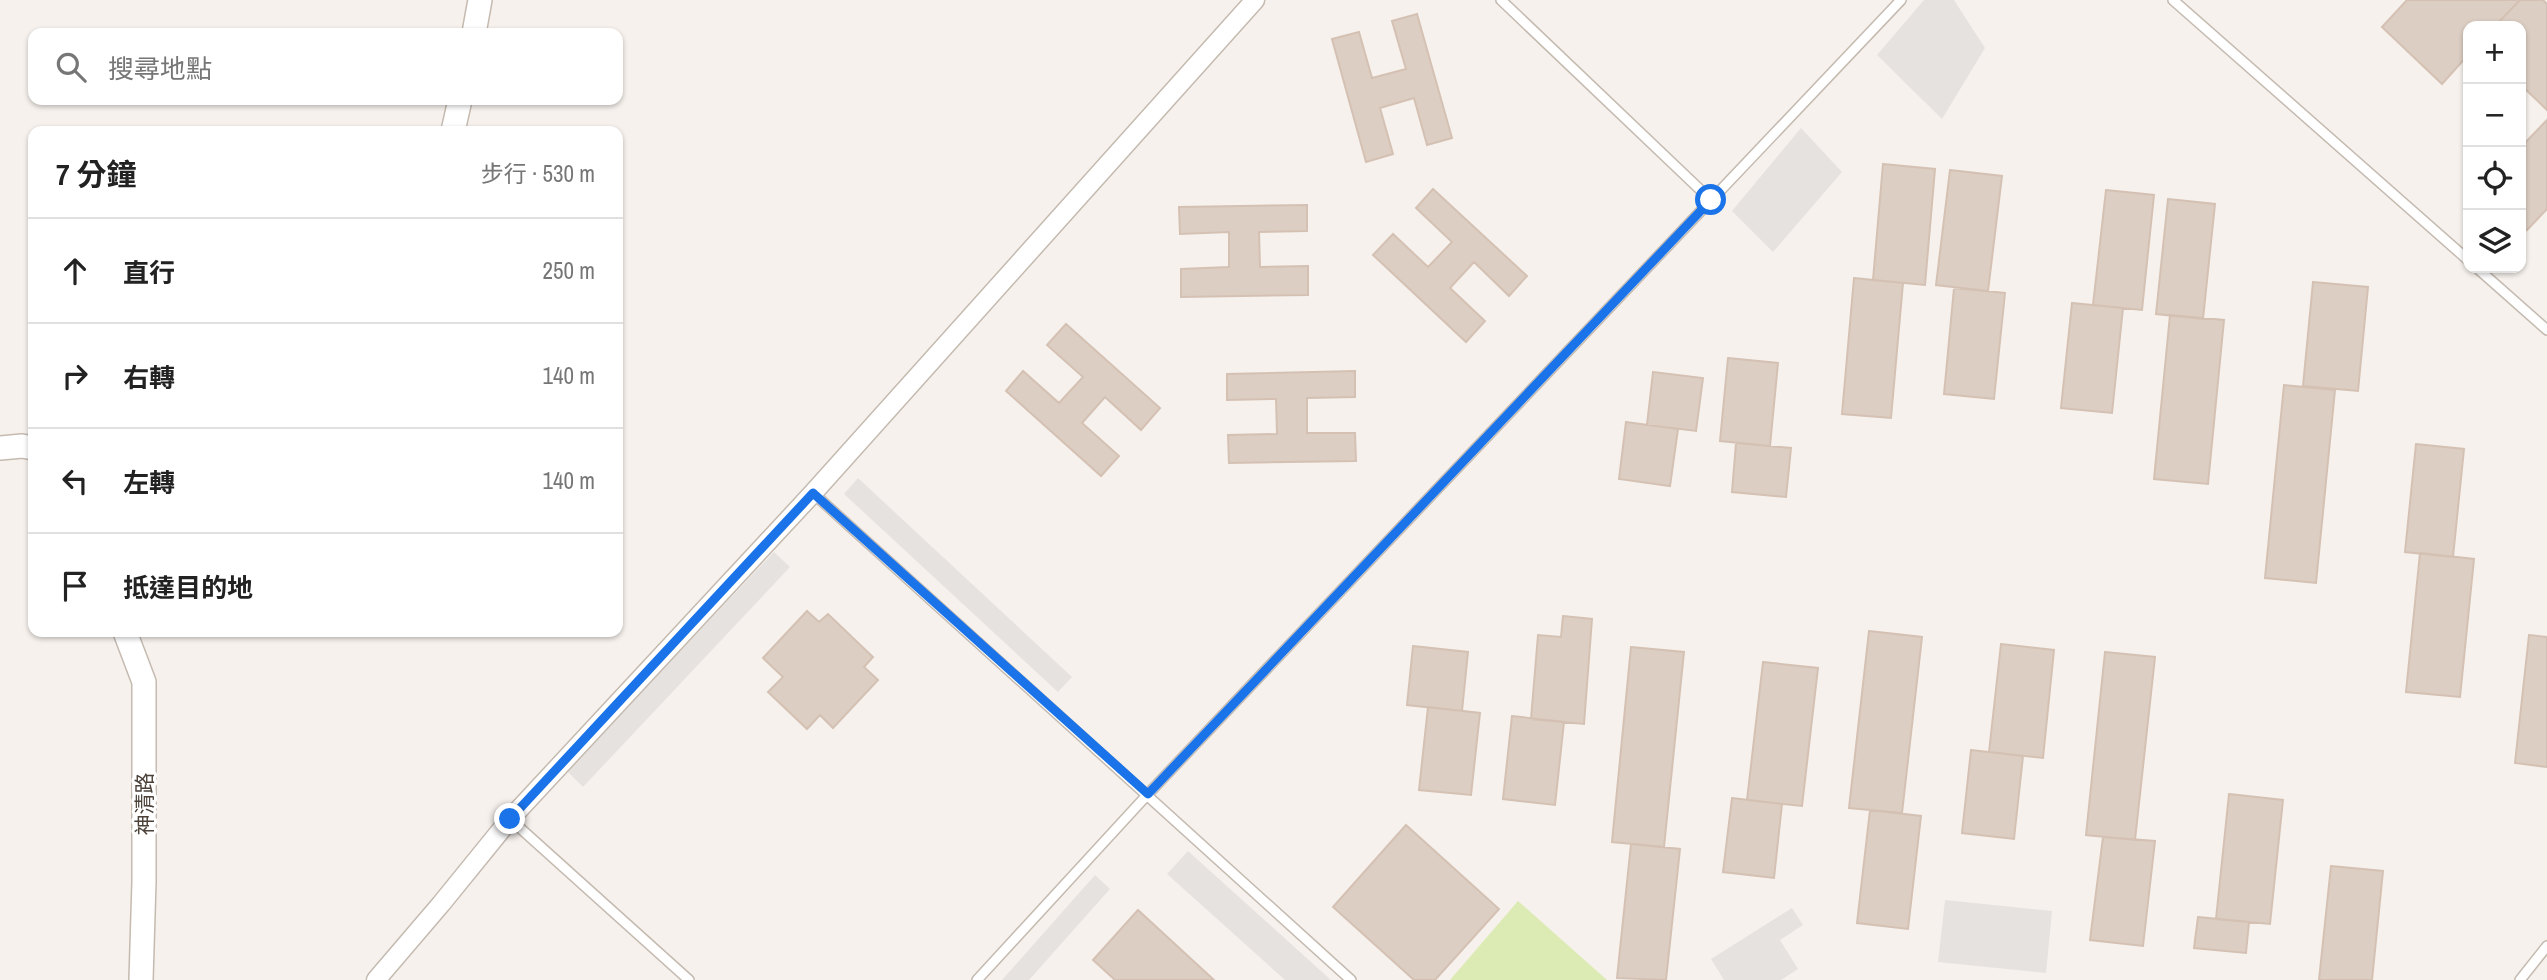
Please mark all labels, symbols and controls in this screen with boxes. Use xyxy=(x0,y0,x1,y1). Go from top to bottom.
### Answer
map controls xyxy=(2463,21,2526,273)
button: + xyxy=(2463,21,2526,84)
search box xyxy=(28,28,623,105)
icon: search xyxy=(52,48,90,86)
text: 搜尋地點 xyxy=(108,51,212,86)
button: − xyxy=(2463,84,2526,147)
button: locate xyxy=(2463,147,2526,210)
text: 7 分鐘 xyxy=(56,154,137,194)
text: 步行 · 530 m xyxy=(481,158,595,189)
route start xyxy=(1695,184,1726,215)
button: layers xyxy=(2463,210,2526,273)
icon: ahead xyxy=(56,252,94,290)
text: 直行 xyxy=(123,255,175,290)
text: 250 m xyxy=(543,255,595,286)
icon: right xyxy=(56,357,94,395)
text: 右轉 xyxy=(123,360,175,395)
text: 140 m xyxy=(543,360,595,391)
icon: left xyxy=(56,462,94,500)
text: 左轉 xyxy=(123,465,175,500)
text: 140 m xyxy=(543,465,595,496)
icon: arrive xyxy=(56,567,94,605)
text: 抵達目的地 xyxy=(123,570,253,605)
street label: 神清路 xyxy=(130,773,159,836)
route end xyxy=(494,803,525,834)

